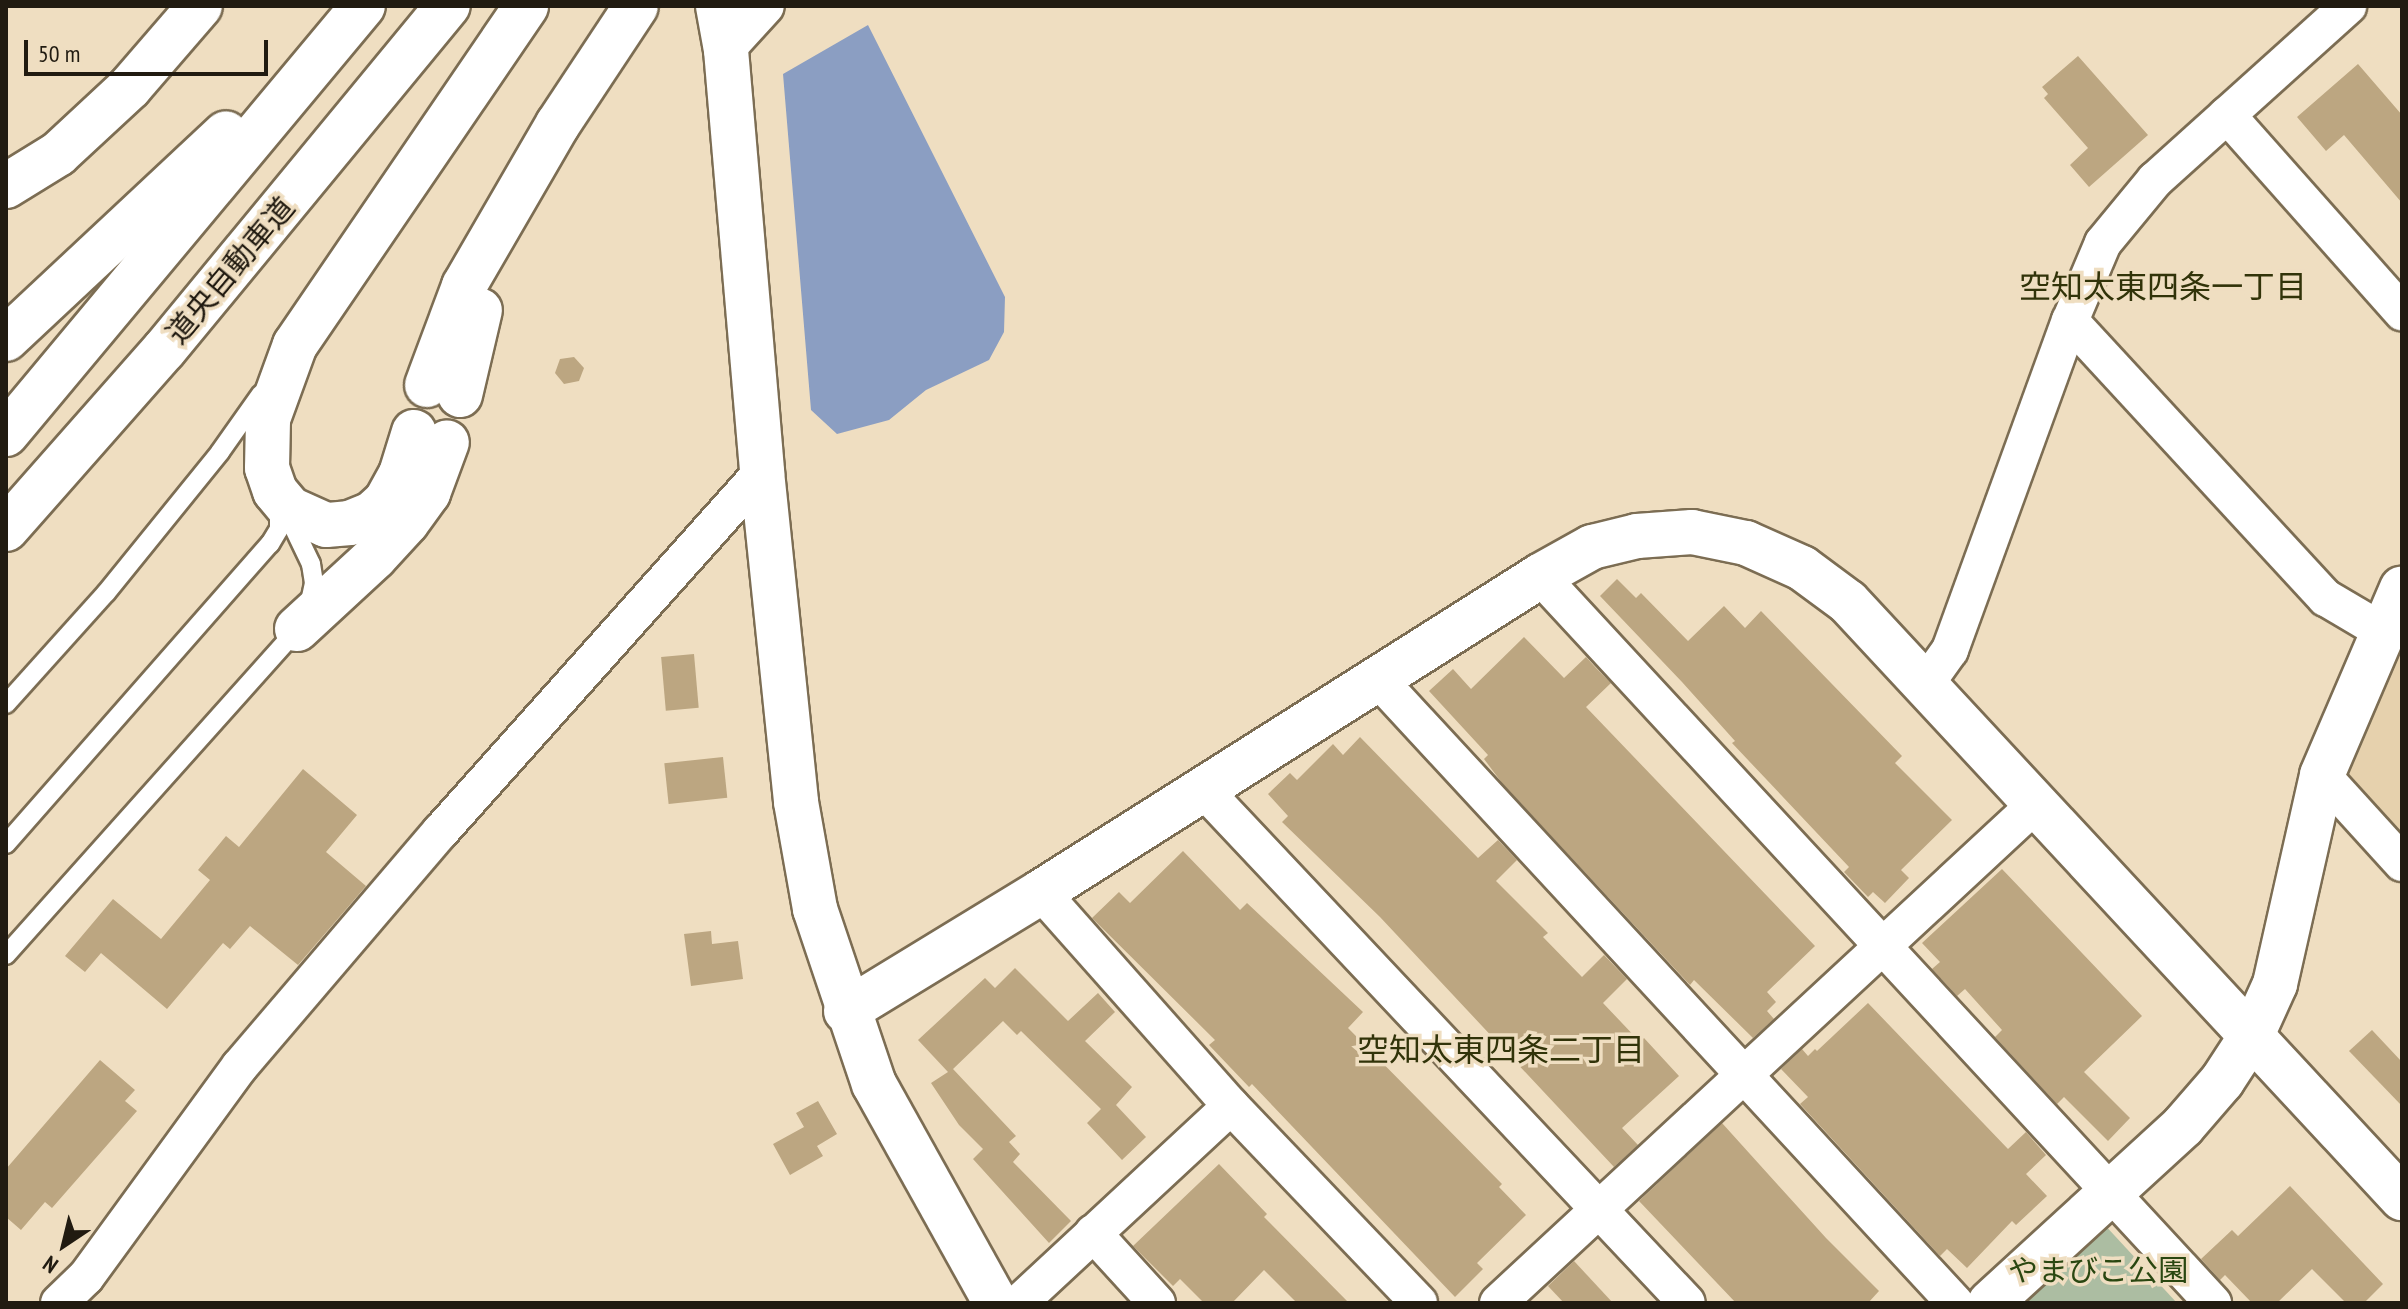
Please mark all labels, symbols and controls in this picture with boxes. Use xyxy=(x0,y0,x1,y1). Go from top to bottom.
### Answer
scale bar xyxy=(28,24,272,74)
text: 50 m xyxy=(38,38,80,69)
street label: 道央自動車道 xyxy=(158,189,302,351)
district label: 空知太東四条一丁目 xyxy=(2019,267,2307,305)
district label: 空知太東四条二丁目 xyxy=(1357,1030,1645,1068)
north arrow xyxy=(24,1205,104,1285)
text: N xyxy=(37,1250,63,1280)
park label: やまびこ公園 xyxy=(2008,1252,2188,1288)

